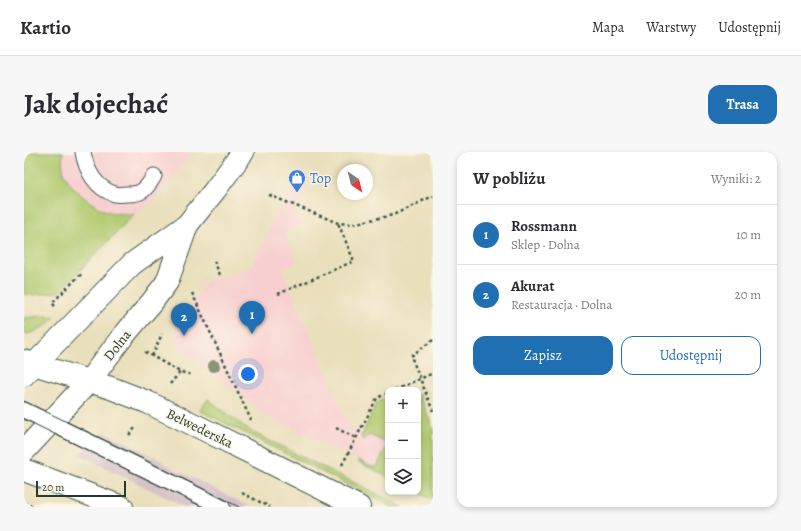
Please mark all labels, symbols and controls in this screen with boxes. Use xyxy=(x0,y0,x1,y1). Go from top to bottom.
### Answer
text: Kartio xyxy=(20,15,71,41)
text: Mapa xyxy=(592,18,624,37)
text: Warstwy xyxy=(646,18,696,37)
text: Udostępnij xyxy=(718,18,781,37)
text: Jak dojechać xyxy=(24,85,168,123)
button: Trasa xyxy=(708,85,777,124)
north arrow xyxy=(337,164,373,200)
text: W pobliżu xyxy=(473,167,545,190)
shop icon: Top xyxy=(287,168,307,193)
place label: Top xyxy=(310,169,331,188)
text: Wyniki: 2 xyxy=(711,170,761,187)
text: Rossmann xyxy=(511,216,577,236)
text: 1 xyxy=(484,226,488,243)
text: 10 m xyxy=(736,226,761,243)
text: Sklep · Dolna xyxy=(511,236,580,253)
text: Akurat xyxy=(511,276,554,296)
text: 2 xyxy=(483,286,489,303)
text: 20 m xyxy=(735,286,761,303)
text: Restauracja · Dolna xyxy=(511,296,612,313)
pin: 1 xyxy=(239,301,265,334)
pin: 2 xyxy=(171,303,197,336)
street label: Dolna xyxy=(99,326,136,365)
button: Zapisz xyxy=(473,336,613,375)
button: Udostępnij xyxy=(621,336,761,375)
your location xyxy=(238,364,258,384)
map controls xyxy=(385,387,421,495)
button: + xyxy=(385,387,421,423)
street label: Belwederska xyxy=(163,404,237,453)
button: − xyxy=(385,423,421,459)
button: layers xyxy=(385,459,421,495)
scale bar xyxy=(36,479,126,498)
text: 20 m xyxy=(42,480,64,495)

